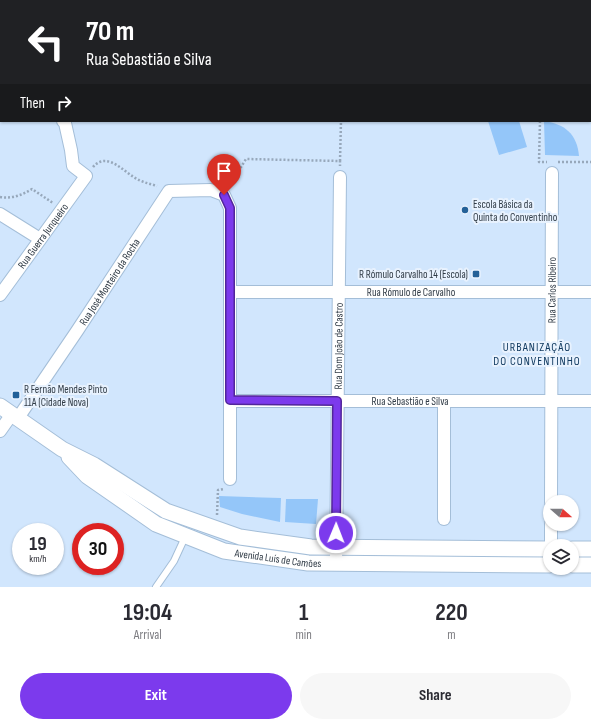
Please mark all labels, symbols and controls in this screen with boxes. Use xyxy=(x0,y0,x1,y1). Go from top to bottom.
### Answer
text: 70 m xyxy=(86,15,134,48)
icon: left xyxy=(20,16,72,68)
text: Rua Sebastião e Silva xyxy=(86,49,212,70)
icon: right xyxy=(53,92,75,114)
text: Then xyxy=(20,94,45,113)
pin xyxy=(207,154,241,195)
icon: arrive xyxy=(213,160,235,182)
place label: Escola Básica da Quinta do Conventinho xyxy=(473,198,558,224)
street label: Rua Guerra Junqueiro xyxy=(15,201,71,271)
marker: Escola Básica da Quinta do Conventinho xyxy=(460,205,470,215)
street label: Rua José Monteiro da Rocha xyxy=(77,236,143,328)
street label: Rua Carlos Ribeiro xyxy=(546,256,559,323)
place label: R Rómulo Carvalho 14 (Escola) xyxy=(359,268,468,281)
marker: R Rómulo Carvalho 14 (Escola) xyxy=(471,269,481,279)
street label: Rua Rómulo de Carvalho xyxy=(367,286,456,299)
street label: Rua Dom João de Castro xyxy=(332,302,346,390)
district label: URBANIZAÇÃO DO CONVENTINHO xyxy=(493,340,581,369)
place label: R Fernão Mendes Pinto 11A (Cidade Nova) xyxy=(24,383,108,409)
marker: R Fernão Mendes Pinto 11A (Cidade Nova) xyxy=(11,390,21,400)
street label: Rua Sebastião e Silva xyxy=(372,395,448,408)
north arrow xyxy=(543,495,579,531)
map controls xyxy=(543,495,579,575)
position arrow xyxy=(315,512,357,554)
speed limit sign: 30 xyxy=(72,523,124,575)
text: 19 xyxy=(29,532,47,556)
button: layers xyxy=(543,539,579,575)
street label: Avenida Luís de Camões xyxy=(233,546,321,570)
text: km/h xyxy=(29,553,47,565)
text: 19:04 xyxy=(123,598,172,627)
text: 1 xyxy=(299,598,308,627)
text: 220 xyxy=(435,598,468,627)
text: Arrival xyxy=(134,627,162,643)
text: min xyxy=(295,627,312,643)
text: m xyxy=(447,627,456,643)
button: Exit xyxy=(20,673,292,719)
button: Share xyxy=(300,673,571,719)

